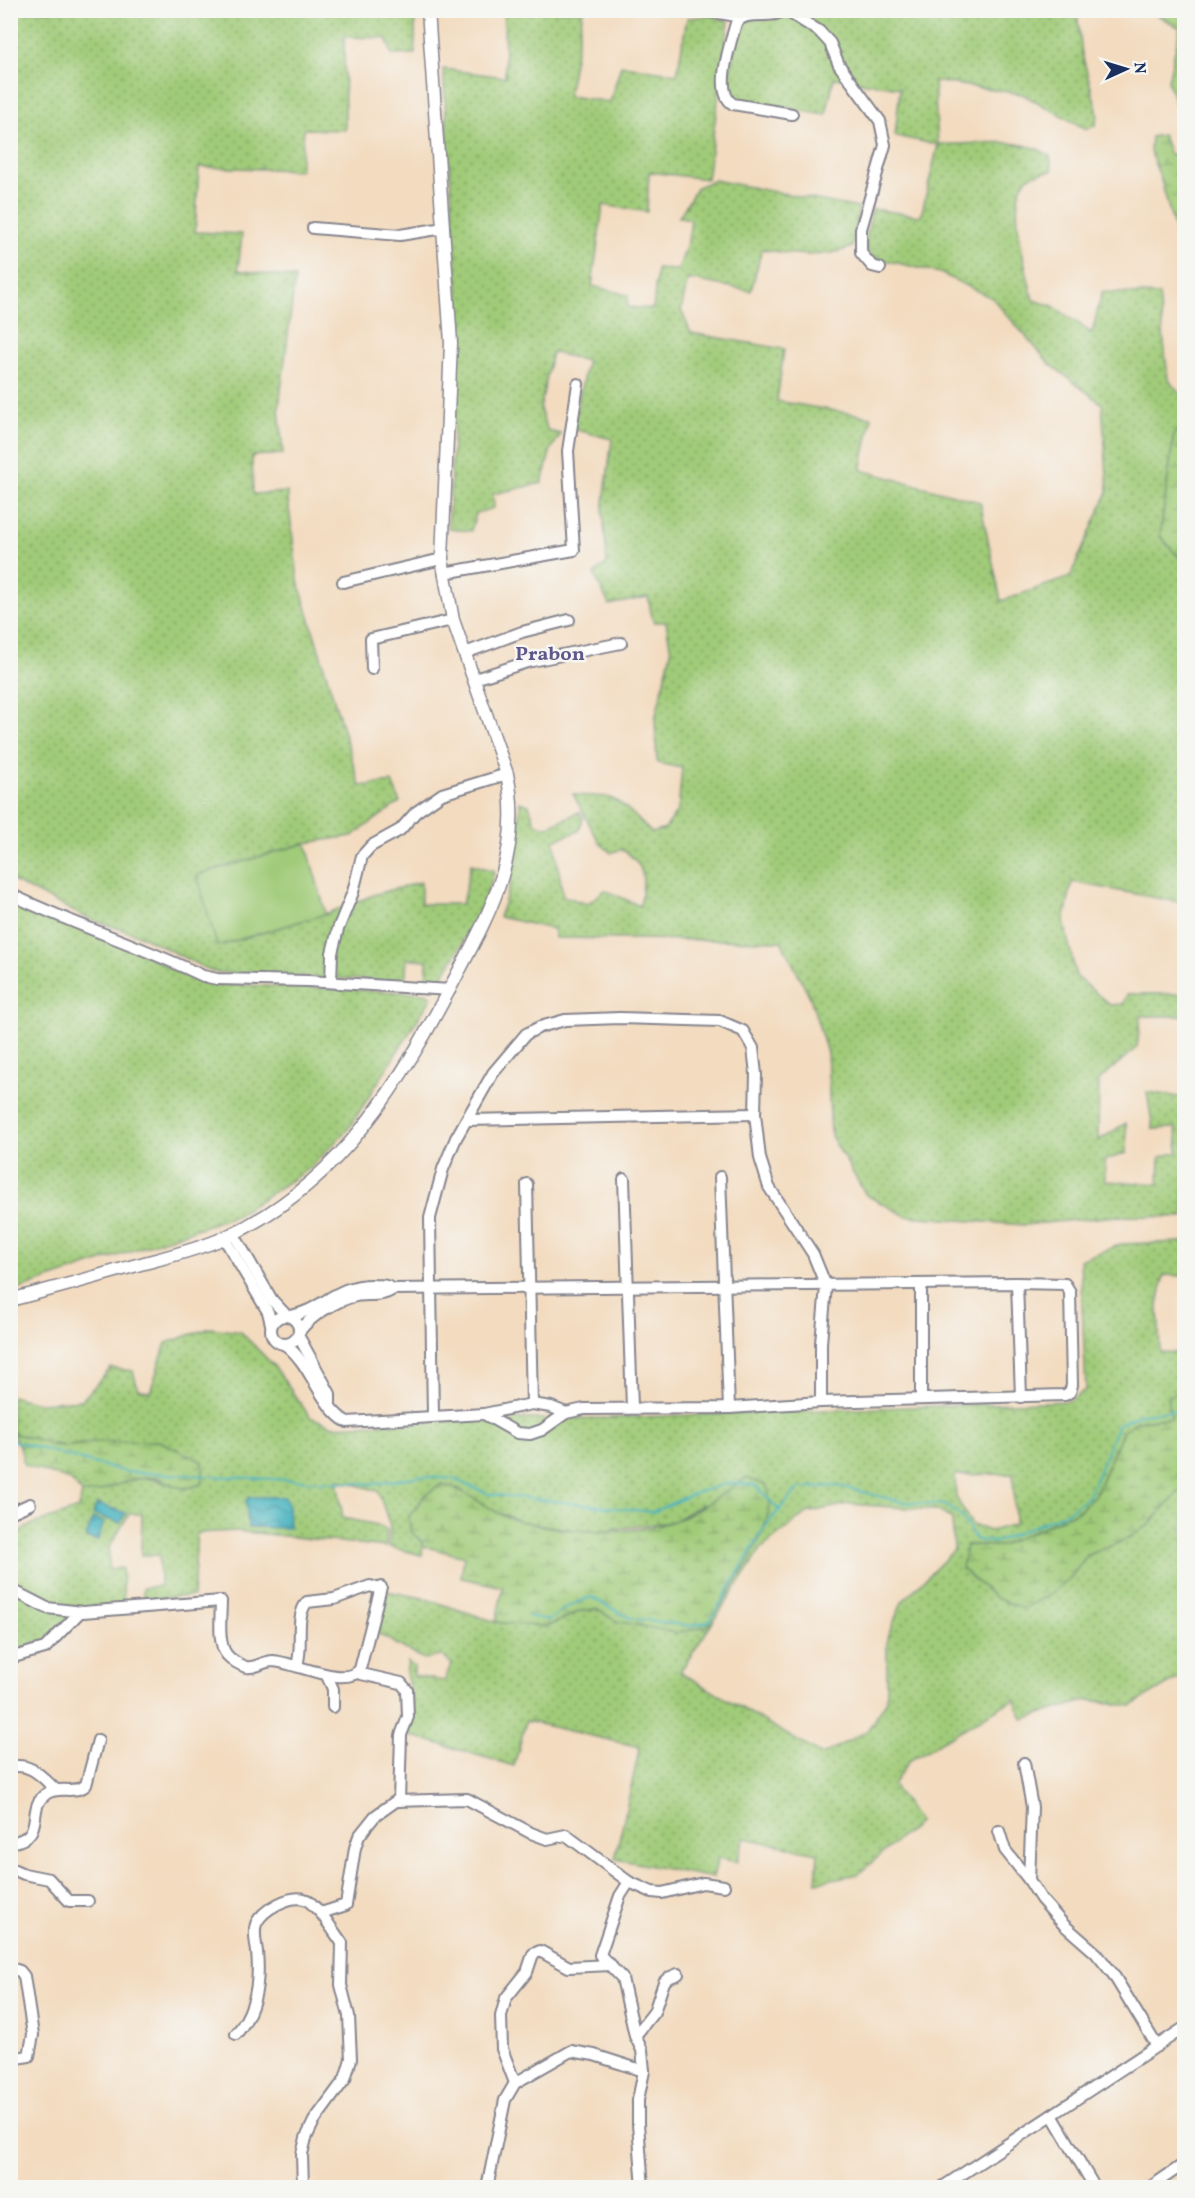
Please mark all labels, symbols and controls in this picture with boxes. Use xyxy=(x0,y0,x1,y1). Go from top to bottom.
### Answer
north arrow xyxy=(1096,39,1156,99)
text: N xyxy=(1128,62,1150,75)
district label: Prabon xyxy=(515,641,585,669)

